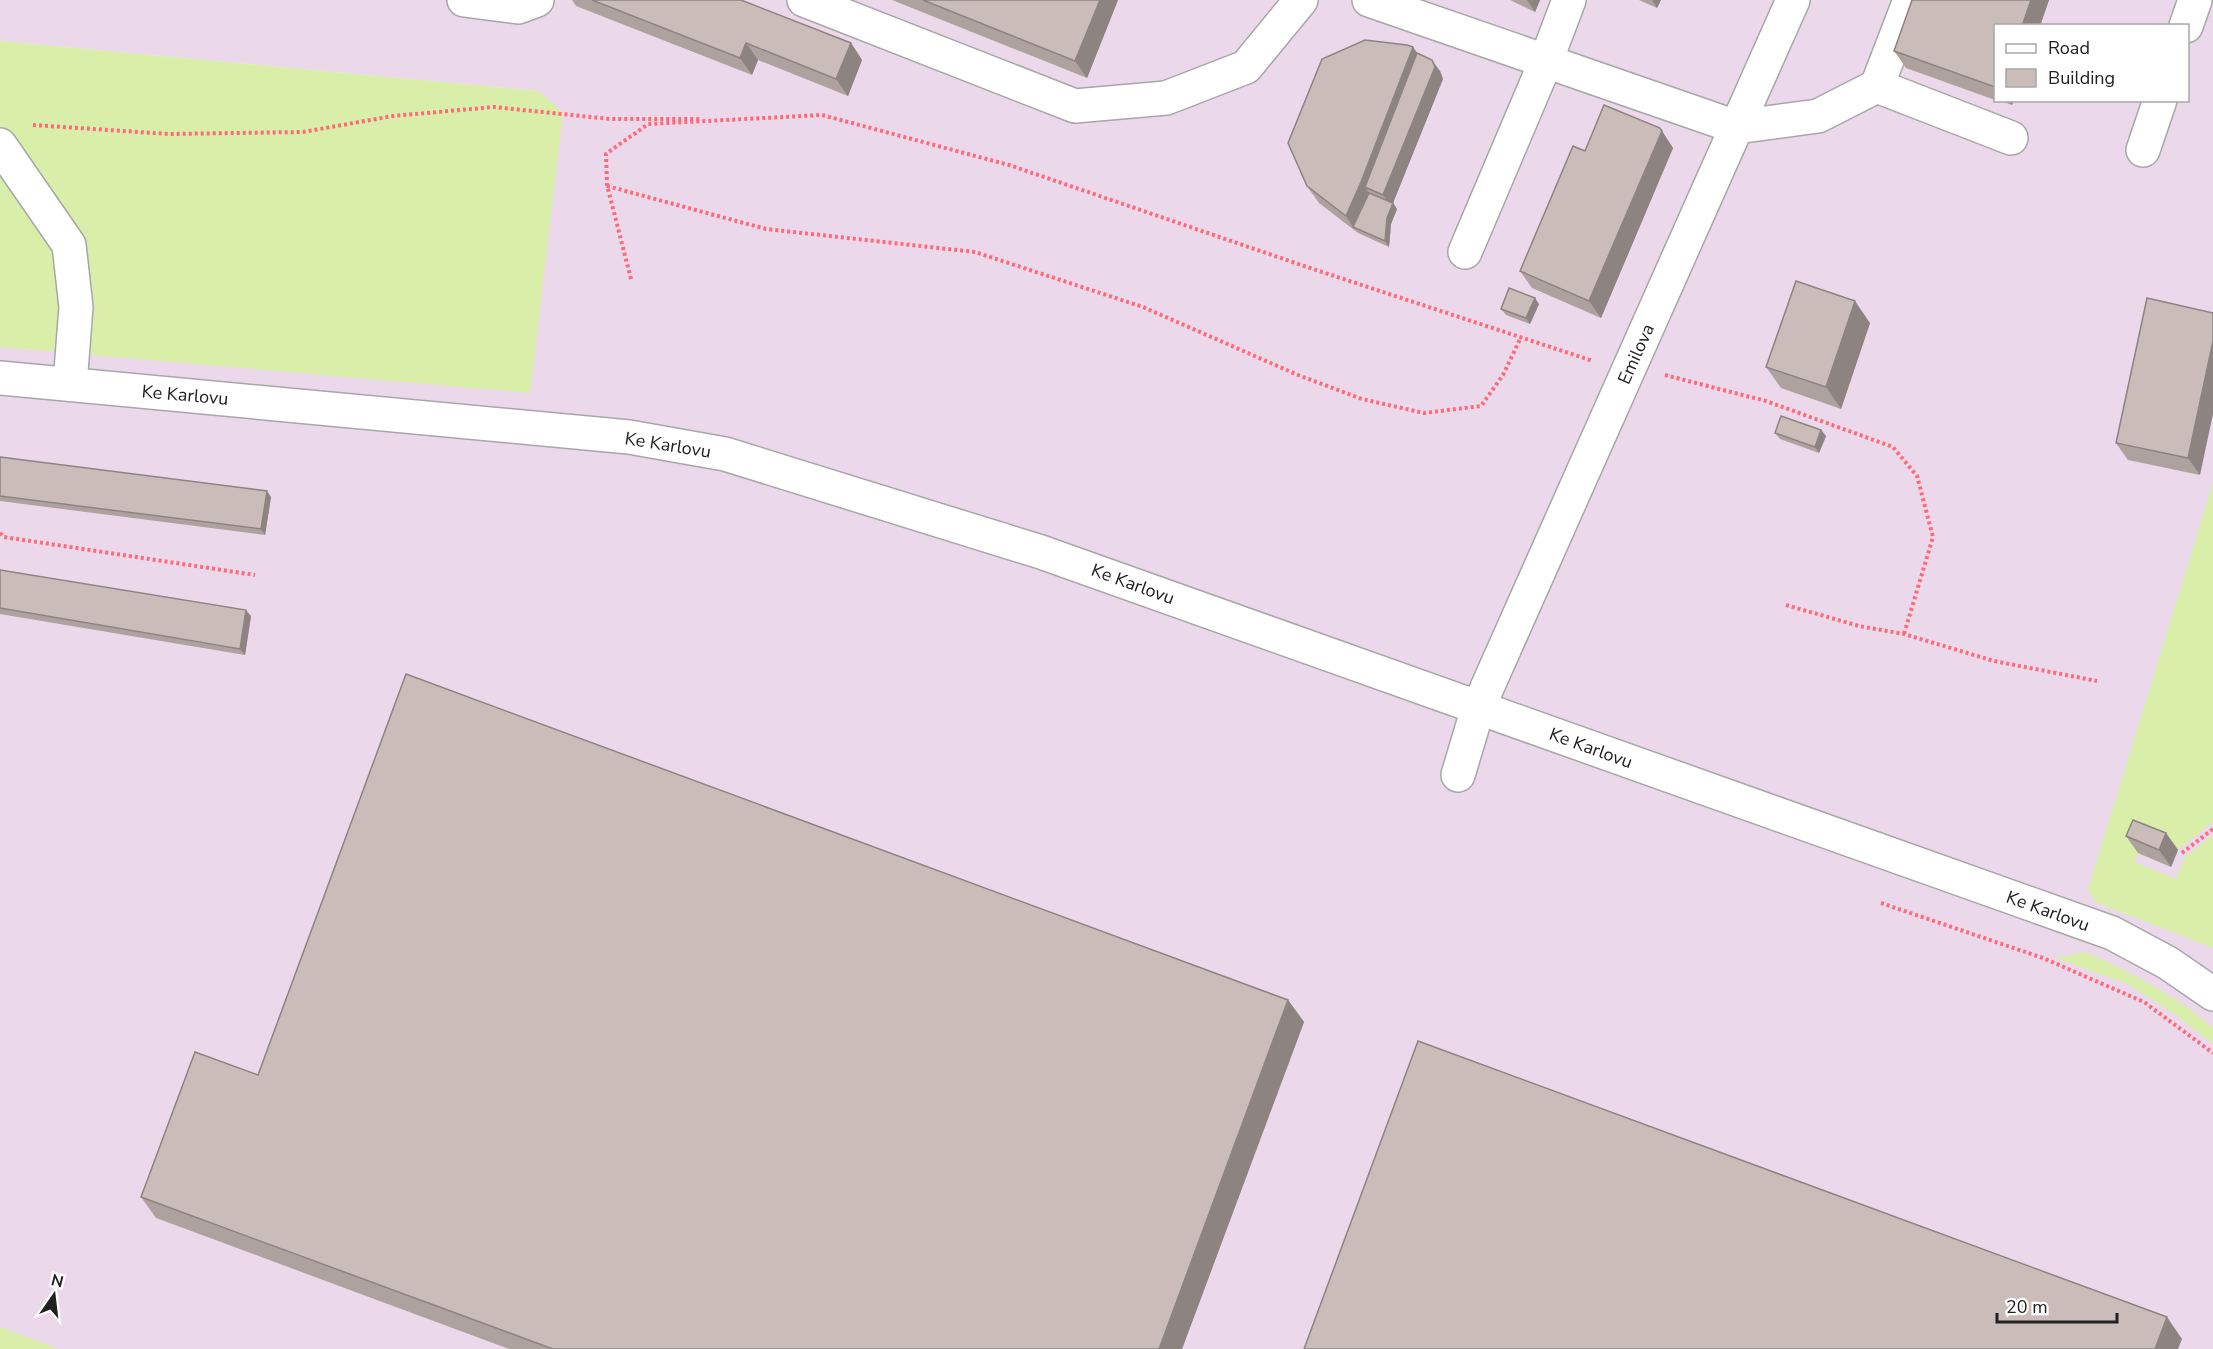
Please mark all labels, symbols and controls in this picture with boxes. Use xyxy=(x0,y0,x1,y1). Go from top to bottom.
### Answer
legend xyxy=(1994,24,2189,102)
text: Road xyxy=(2048,36,2090,60)
text: Building xyxy=(2048,66,2115,90)
street label: Emilova xyxy=(1612,320,1660,388)
street label: Ke Karlovu xyxy=(141,379,229,411)
street label: Ke Karlovu xyxy=(623,426,713,464)
street label: Ke Karlovu xyxy=(1088,558,1178,610)
street label: Ke Karlovu xyxy=(1546,722,1636,774)
street label: Ke Karlovu xyxy=(2003,885,2093,937)
north arrow xyxy=(24,1265,84,1325)
text: N xyxy=(49,1269,66,1294)
scale bar xyxy=(1997,1286,2117,1324)
text: 20 m xyxy=(2006,1295,2048,1319)

